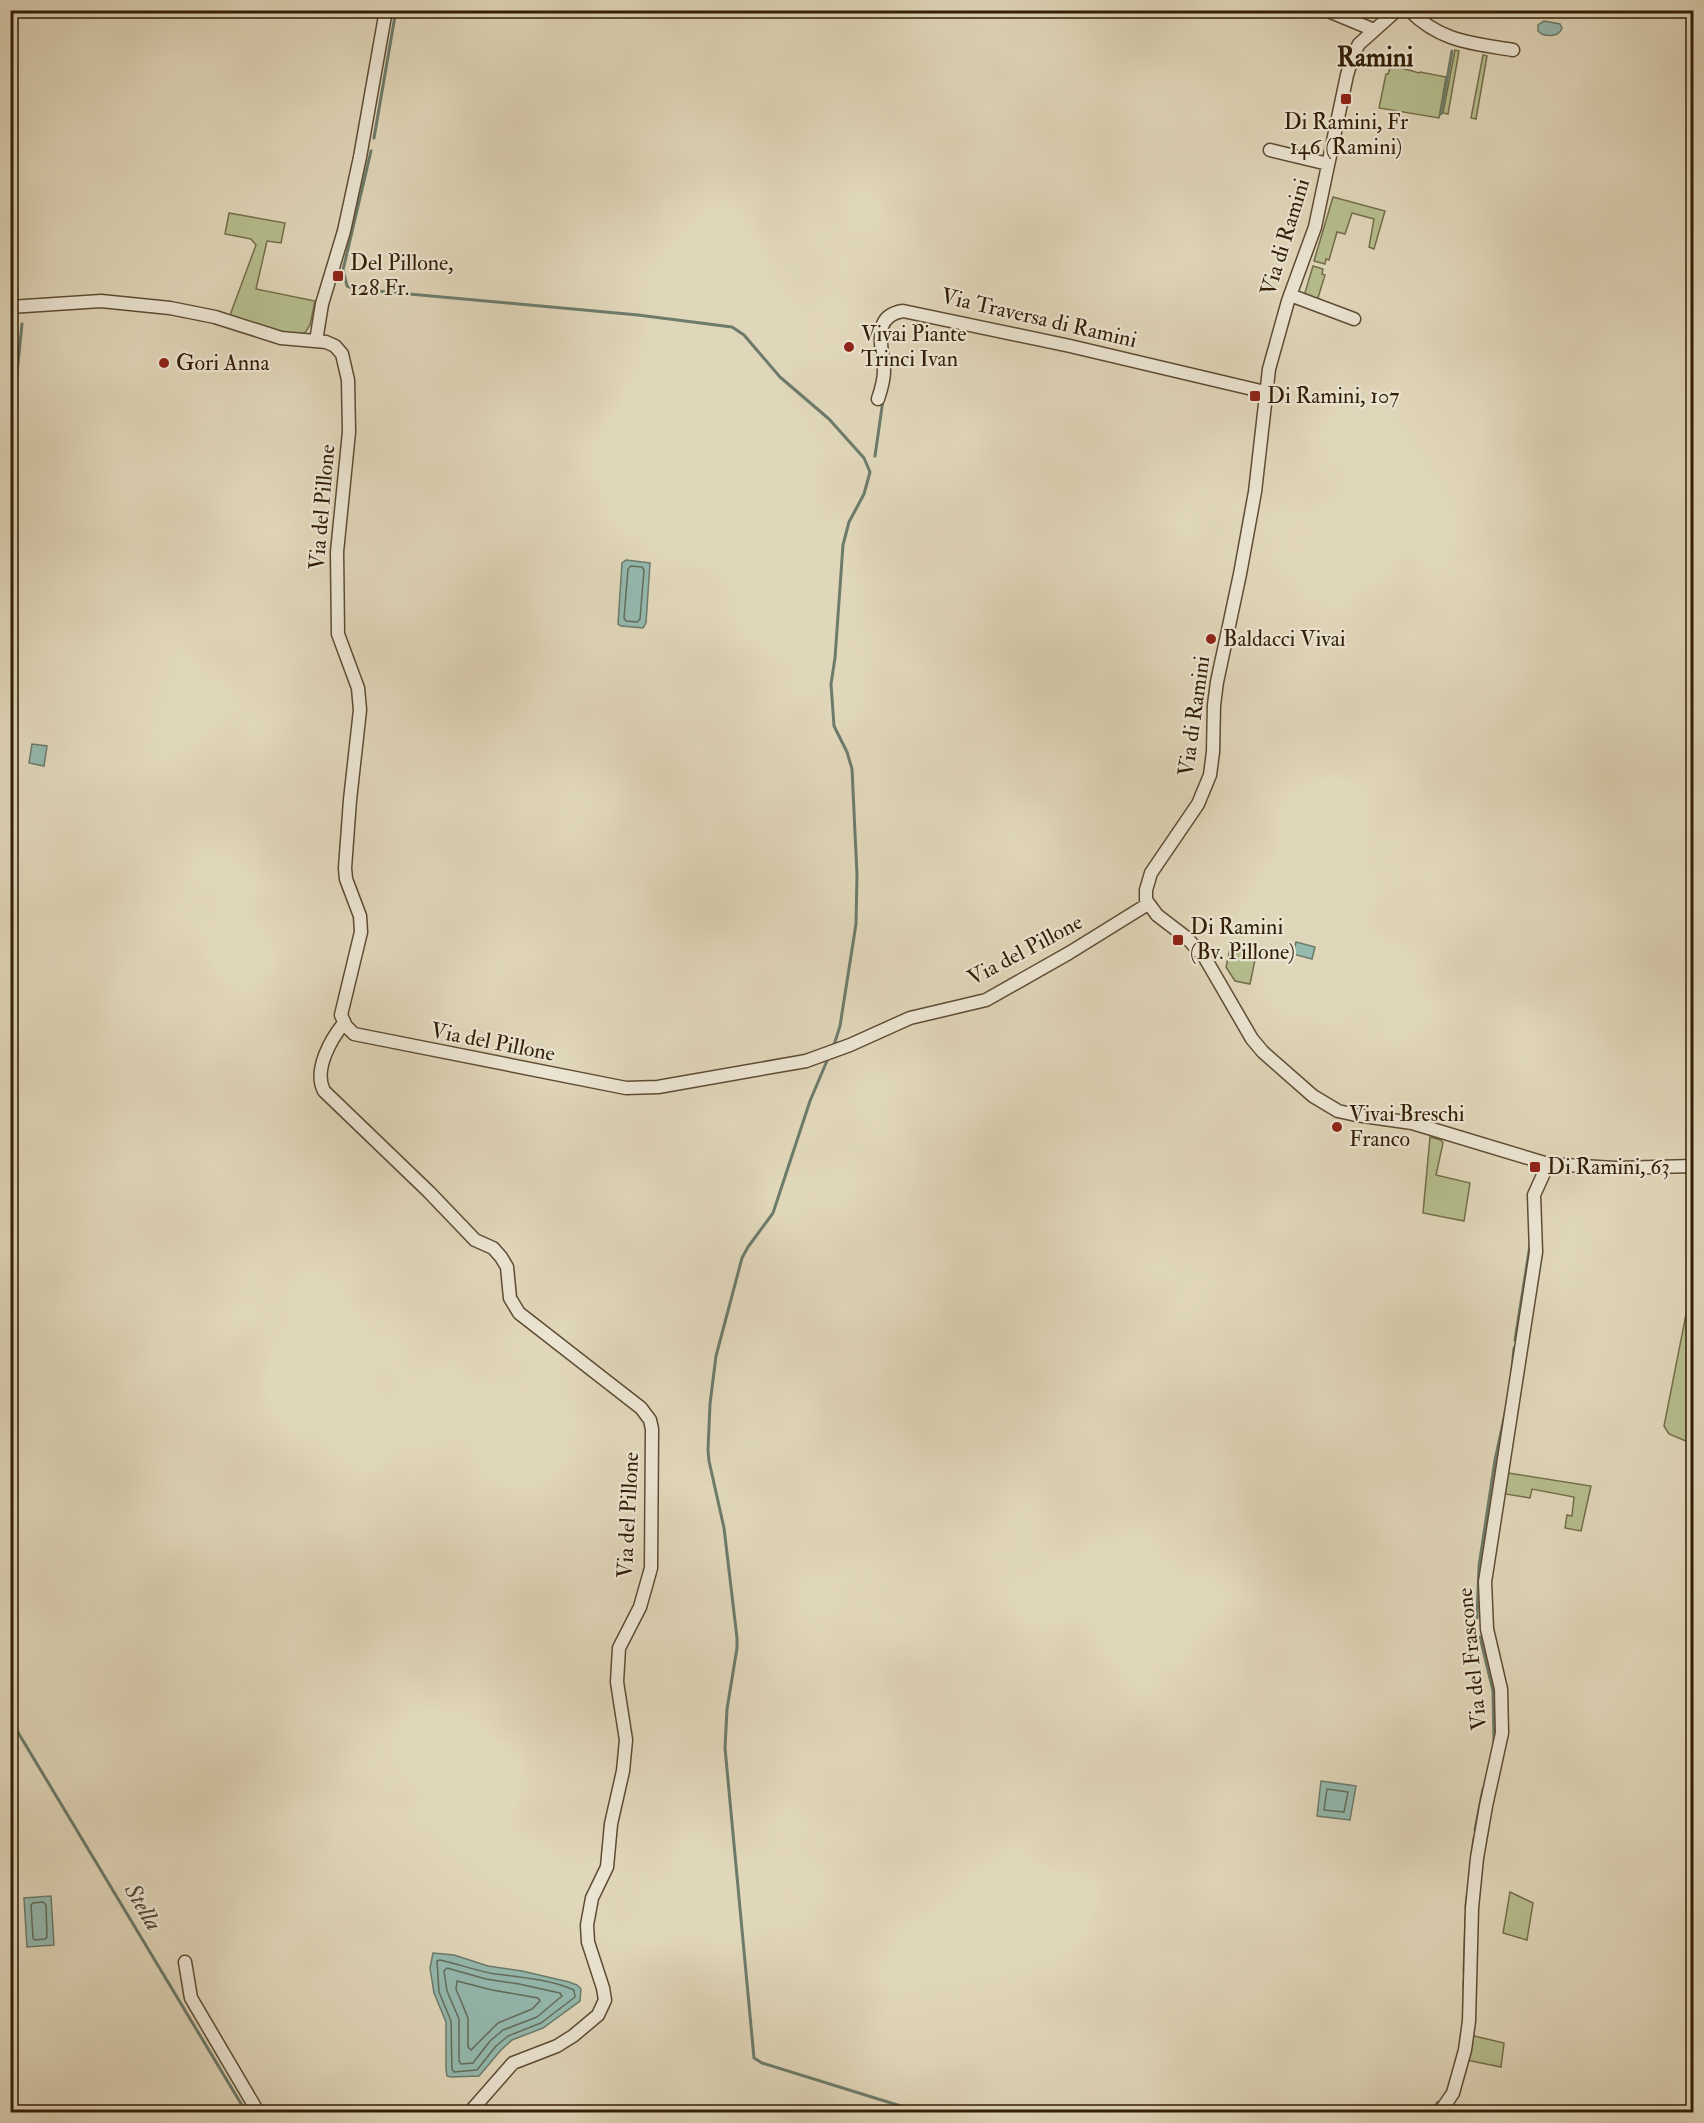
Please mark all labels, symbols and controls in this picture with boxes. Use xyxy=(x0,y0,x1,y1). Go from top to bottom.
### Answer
district label: Ramini xyxy=(1337,42,1413,74)
marker: Di Ramini, Fr 146 (Ramini) xyxy=(1339,92,1353,106)
place label: Di Ramini, Fr 146 (Ramini) xyxy=(1284,108,1409,161)
street label: Via di Ramini xyxy=(1254,175,1316,299)
place label: Del Pillone, 128 Fr. xyxy=(350,249,454,302)
marker: Del Pillone, 128 Fr. xyxy=(331,269,345,283)
street label: Via Traversa di Ramini xyxy=(938,282,1140,354)
place label: Vivai Piante Trinci Ivan xyxy=(861,320,966,373)
marker: Vivai Piante Trinci Ivan xyxy=(842,340,856,354)
place label: Gori Anna xyxy=(176,349,270,377)
marker: Gori Anna xyxy=(157,356,171,370)
place label: Di Ramini, 107 xyxy=(1267,382,1399,410)
marker: Di Ramini, 107 xyxy=(1248,389,1262,403)
street label: Via del Pillone xyxy=(303,443,341,571)
place label: Baldacci Vivai xyxy=(1223,625,1346,653)
marker: Baldacci Vivai xyxy=(1204,632,1218,646)
street label: Via di Ramini xyxy=(1172,654,1216,778)
street label: Via del Pillone xyxy=(963,908,1087,992)
place label: Di Ramini (Bv. Pillone) xyxy=(1190,913,1295,966)
marker: Di Ramini (Bv. Pillone) xyxy=(1171,933,1185,947)
street label: Via del Pillone xyxy=(428,1016,558,1068)
place label: Vivai Breschi Franco xyxy=(1349,1100,1465,1153)
marker: Vivai Breschi Franco xyxy=(1330,1120,1344,1134)
place label: Di Ramini, 63 xyxy=(1547,1153,1670,1181)
marker: Di Ramini, 63 xyxy=(1528,1160,1542,1174)
street label: Via del Pillone xyxy=(611,1451,645,1579)
street label: Via del Frascone xyxy=(1451,1586,1493,1732)
water label: Stella xyxy=(116,1877,169,1936)

